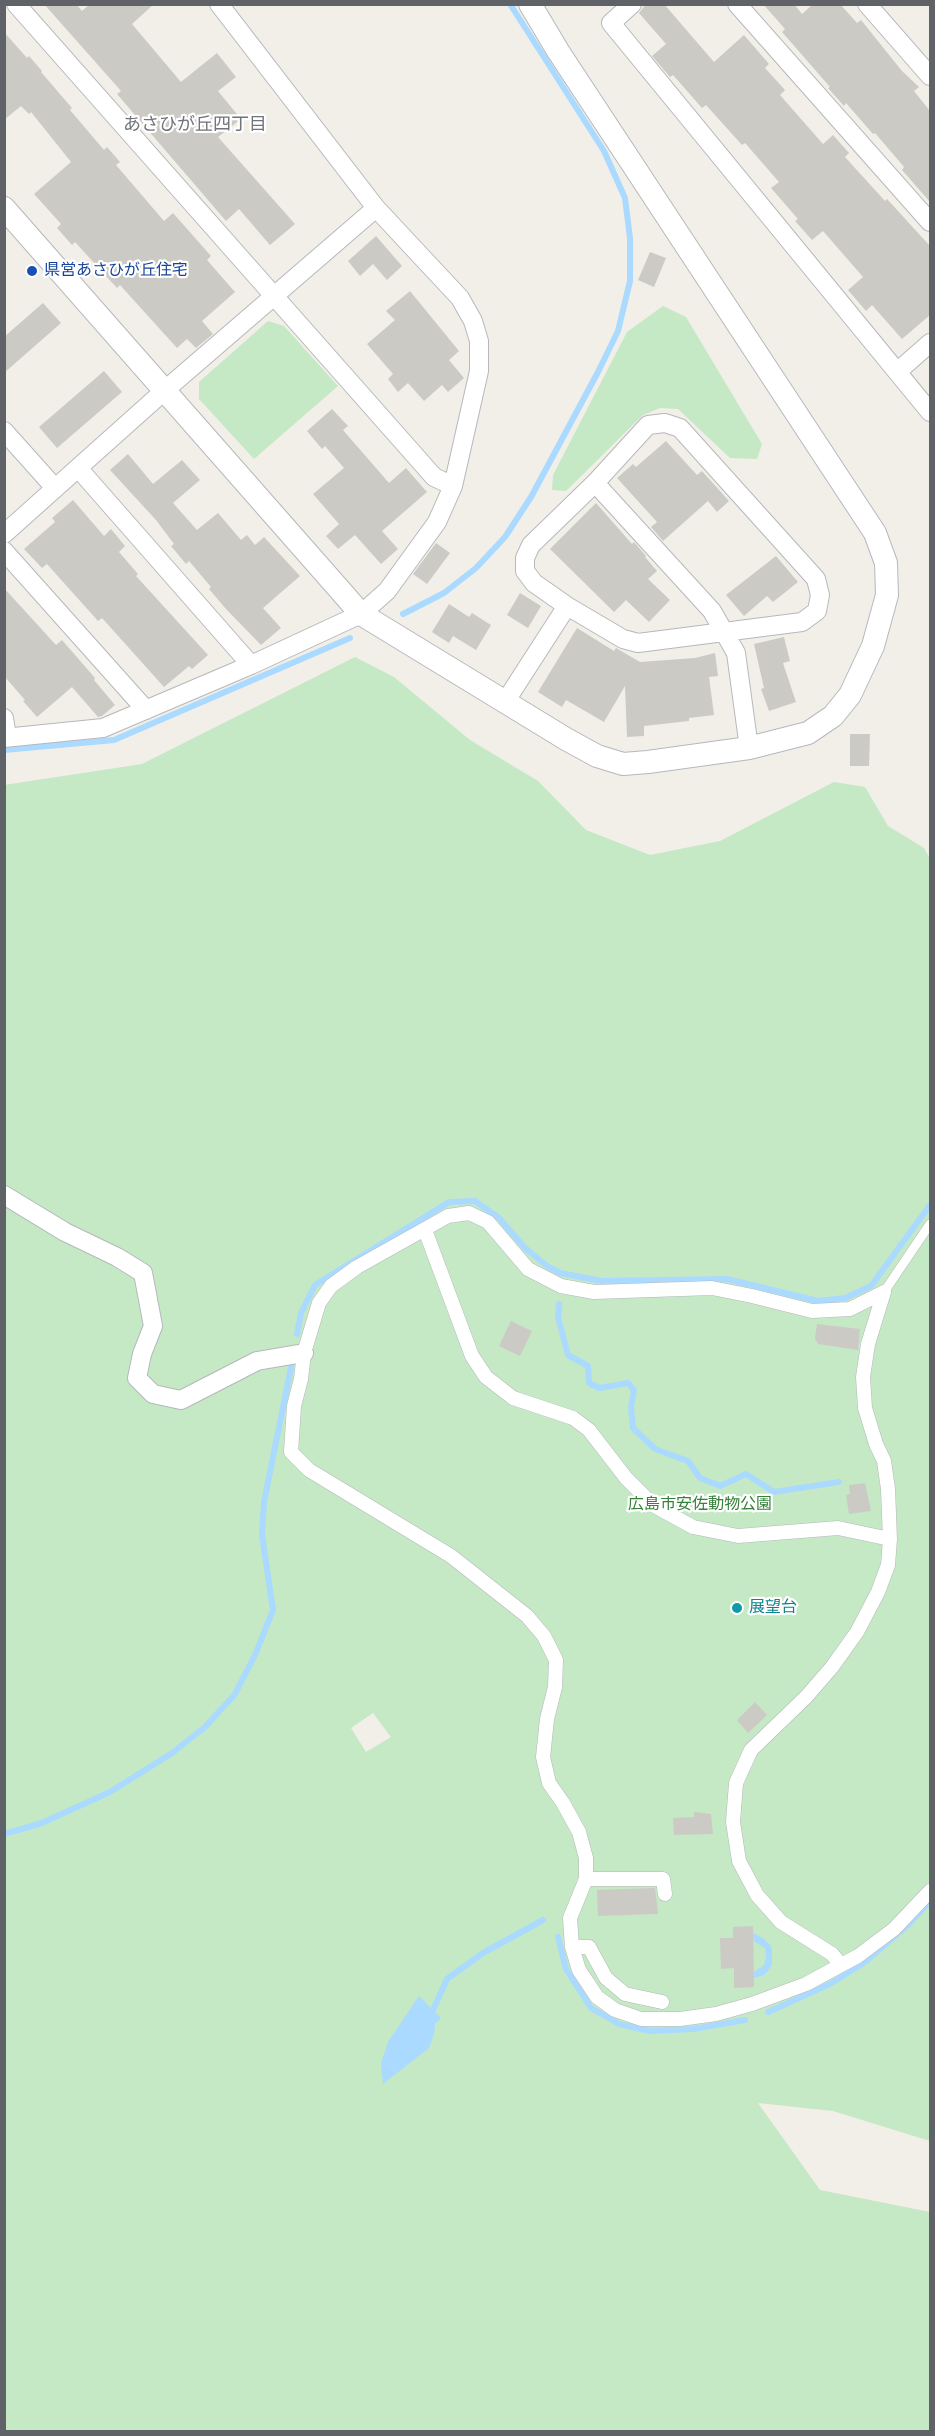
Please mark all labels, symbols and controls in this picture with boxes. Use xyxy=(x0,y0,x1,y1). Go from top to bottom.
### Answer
district label: あさひが丘四丁目 xyxy=(123,114,267,136)
place label: 県営あさひが丘住宅 xyxy=(44,261,188,281)
marker: 県営あさひが丘住宅 xyxy=(25,264,39,278)
park label: 広島市安佐動物公園 xyxy=(628,1495,772,1515)
place label: 展望台 xyxy=(749,1598,797,1618)
marker: 展望台 xyxy=(730,1601,744,1615)

